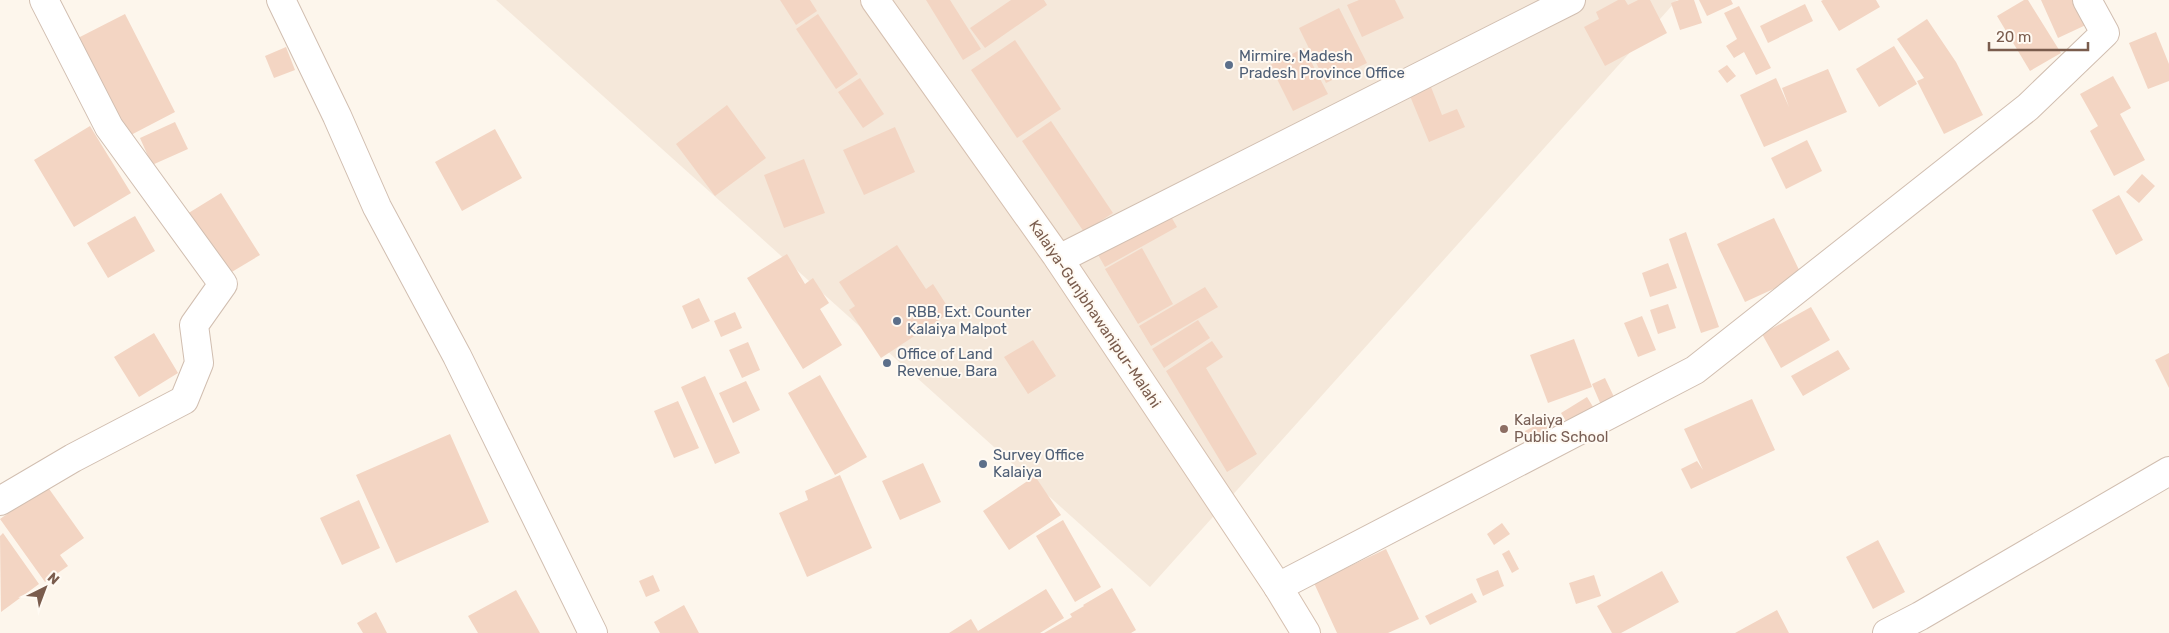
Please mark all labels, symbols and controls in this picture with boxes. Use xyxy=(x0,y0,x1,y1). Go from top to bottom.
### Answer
scale bar xyxy=(1989,20,2088,52)
text: 20 m xyxy=(1996,28,2031,46)
place label: Mirmire, Madesh Pradesh Province Office xyxy=(1239,47,1405,82)
marker: Mirmire, Madesh Pradesh Province Office xyxy=(1223,59,1235,71)
street label: Kalaiya-Gunjbhawanipur-Malahi xyxy=(1025,217,1165,411)
place label: RBB, Ext. Counter Kalaiya Malpot xyxy=(907,303,1032,338)
marker: RBB, Ext. Counter Kalaiya Malpot xyxy=(891,315,903,327)
place label: Office of Land Revenue, Bara xyxy=(897,345,997,380)
marker: Office of Land Revenue, Bara xyxy=(881,357,893,369)
place label: Kalaiya Public School xyxy=(1514,411,1608,446)
marker: Kalaiya Public School xyxy=(1498,423,1510,435)
place label: Survey Office Kalaiya xyxy=(993,446,1084,481)
marker: Survey Office Kalaiya xyxy=(977,458,989,470)
north arrow xyxy=(20,563,70,613)
text: N xyxy=(44,569,63,588)

